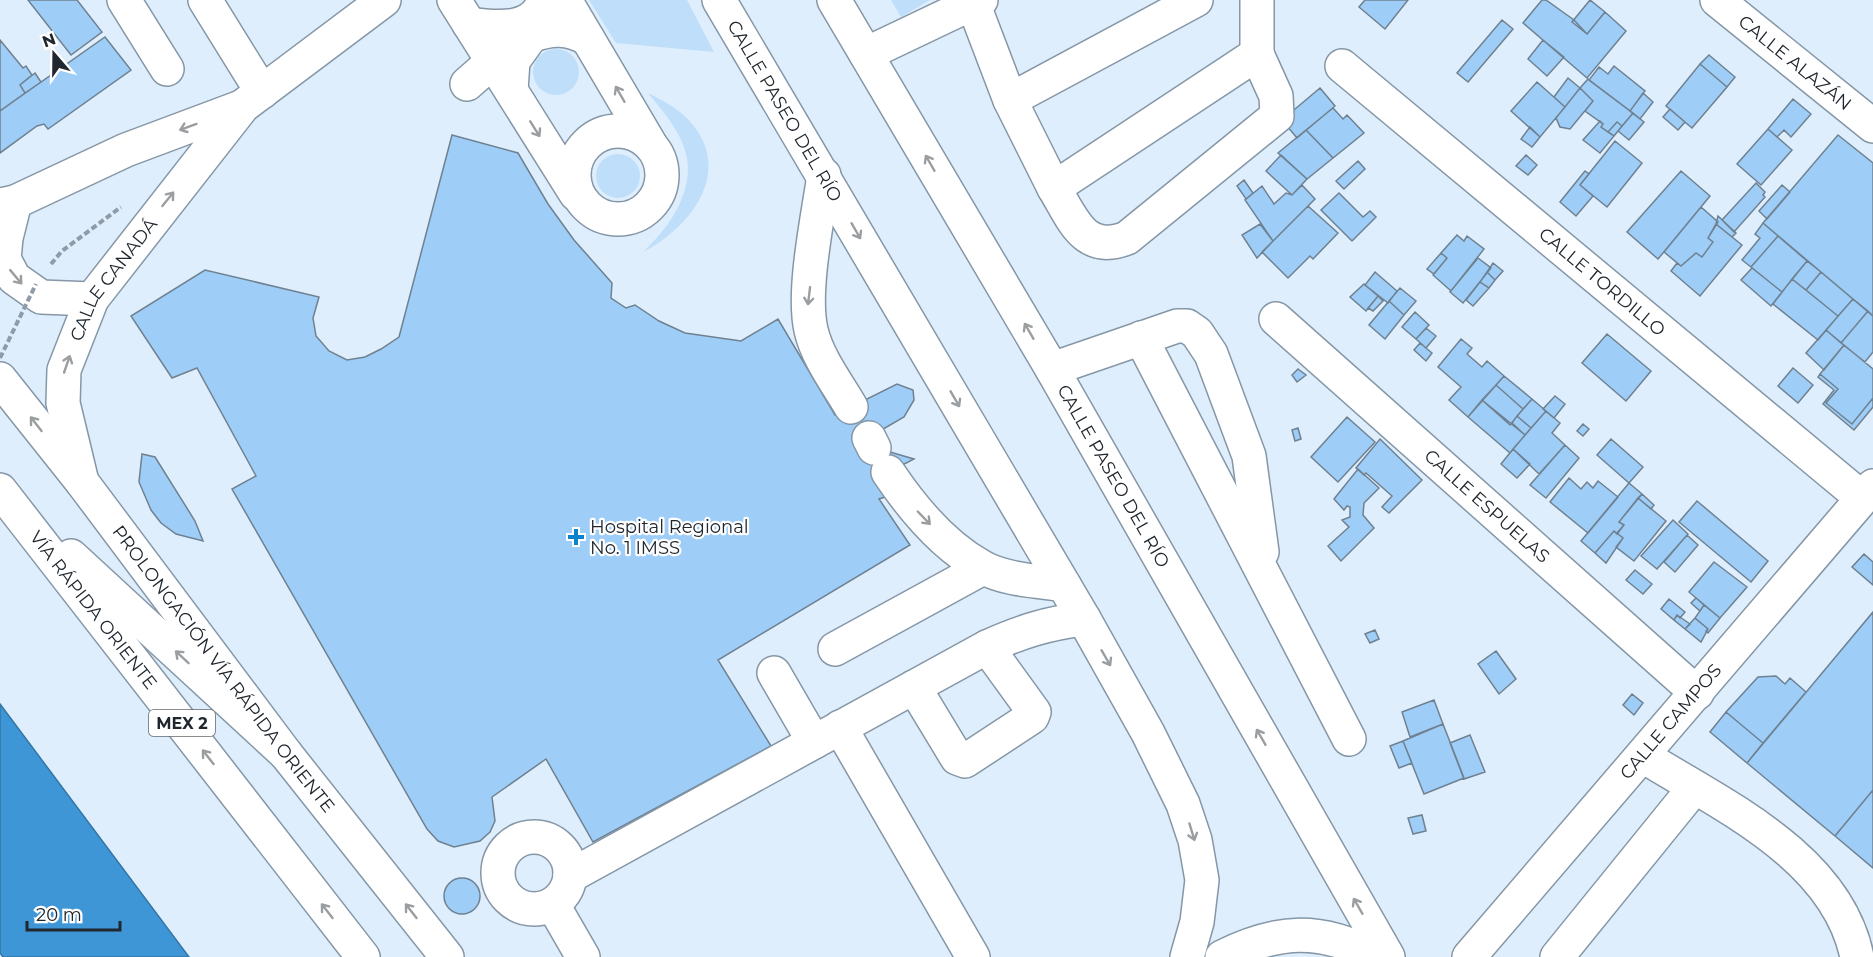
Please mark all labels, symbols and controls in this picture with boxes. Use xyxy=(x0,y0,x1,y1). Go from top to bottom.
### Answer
street label: CALLE ALAZÁN xyxy=(1734,11,1856,115)
street label: CALLE PASEO DEL RÍO xyxy=(722,16,847,206)
north arrow xyxy=(24,24,84,84)
text: N xyxy=(40,29,58,52)
one-way arrow xyxy=(614,86,626,103)
one-way arrow xyxy=(529,120,542,137)
one-way arrow xyxy=(179,122,198,133)
one-way arrow xyxy=(924,155,936,172)
one-way arrow xyxy=(161,191,174,207)
street label: CALLE CANADÁ xyxy=(65,214,162,344)
one-way arrow xyxy=(850,222,862,239)
street label: CALLE TORDILLO xyxy=(1534,223,1670,341)
one-way arrow xyxy=(8,268,22,284)
one-way arrow xyxy=(803,285,814,305)
one-way arrow xyxy=(1023,323,1035,340)
one-way arrow xyxy=(62,354,73,373)
street label: CALLE PASEO DEL RÍO xyxy=(1052,381,1174,572)
one-way arrow xyxy=(949,390,961,407)
one-way arrow xyxy=(29,416,42,432)
street label: CALLE ESPUELAS xyxy=(1420,445,1554,568)
one-way arrow xyxy=(917,511,932,526)
place label: Hospital Regional No. 1 IMSS xyxy=(590,516,749,559)
street label: PROLONGACIÓN VÍA RÁPIDA ORIENTE xyxy=(107,521,339,817)
street label: VÍA RÁPIDA ORIENTE xyxy=(25,527,162,694)
marker: Hospital Regional No. 1 IMSS xyxy=(567,528,585,546)
one-way arrow xyxy=(1100,649,1112,666)
one-way arrow xyxy=(174,650,189,664)
street label: CALLE CAMPOS xyxy=(1615,659,1726,784)
road number: MEX 2 xyxy=(149,710,215,736)
one-way arrow xyxy=(1255,729,1267,746)
one-way arrow xyxy=(201,749,214,765)
one-way arrow xyxy=(1187,823,1198,842)
scale bar xyxy=(27,894,120,932)
one-way arrow xyxy=(1352,898,1364,915)
one-way arrow xyxy=(321,903,334,919)
one-way arrow xyxy=(404,903,417,919)
text: 20 m xyxy=(36,904,82,926)

